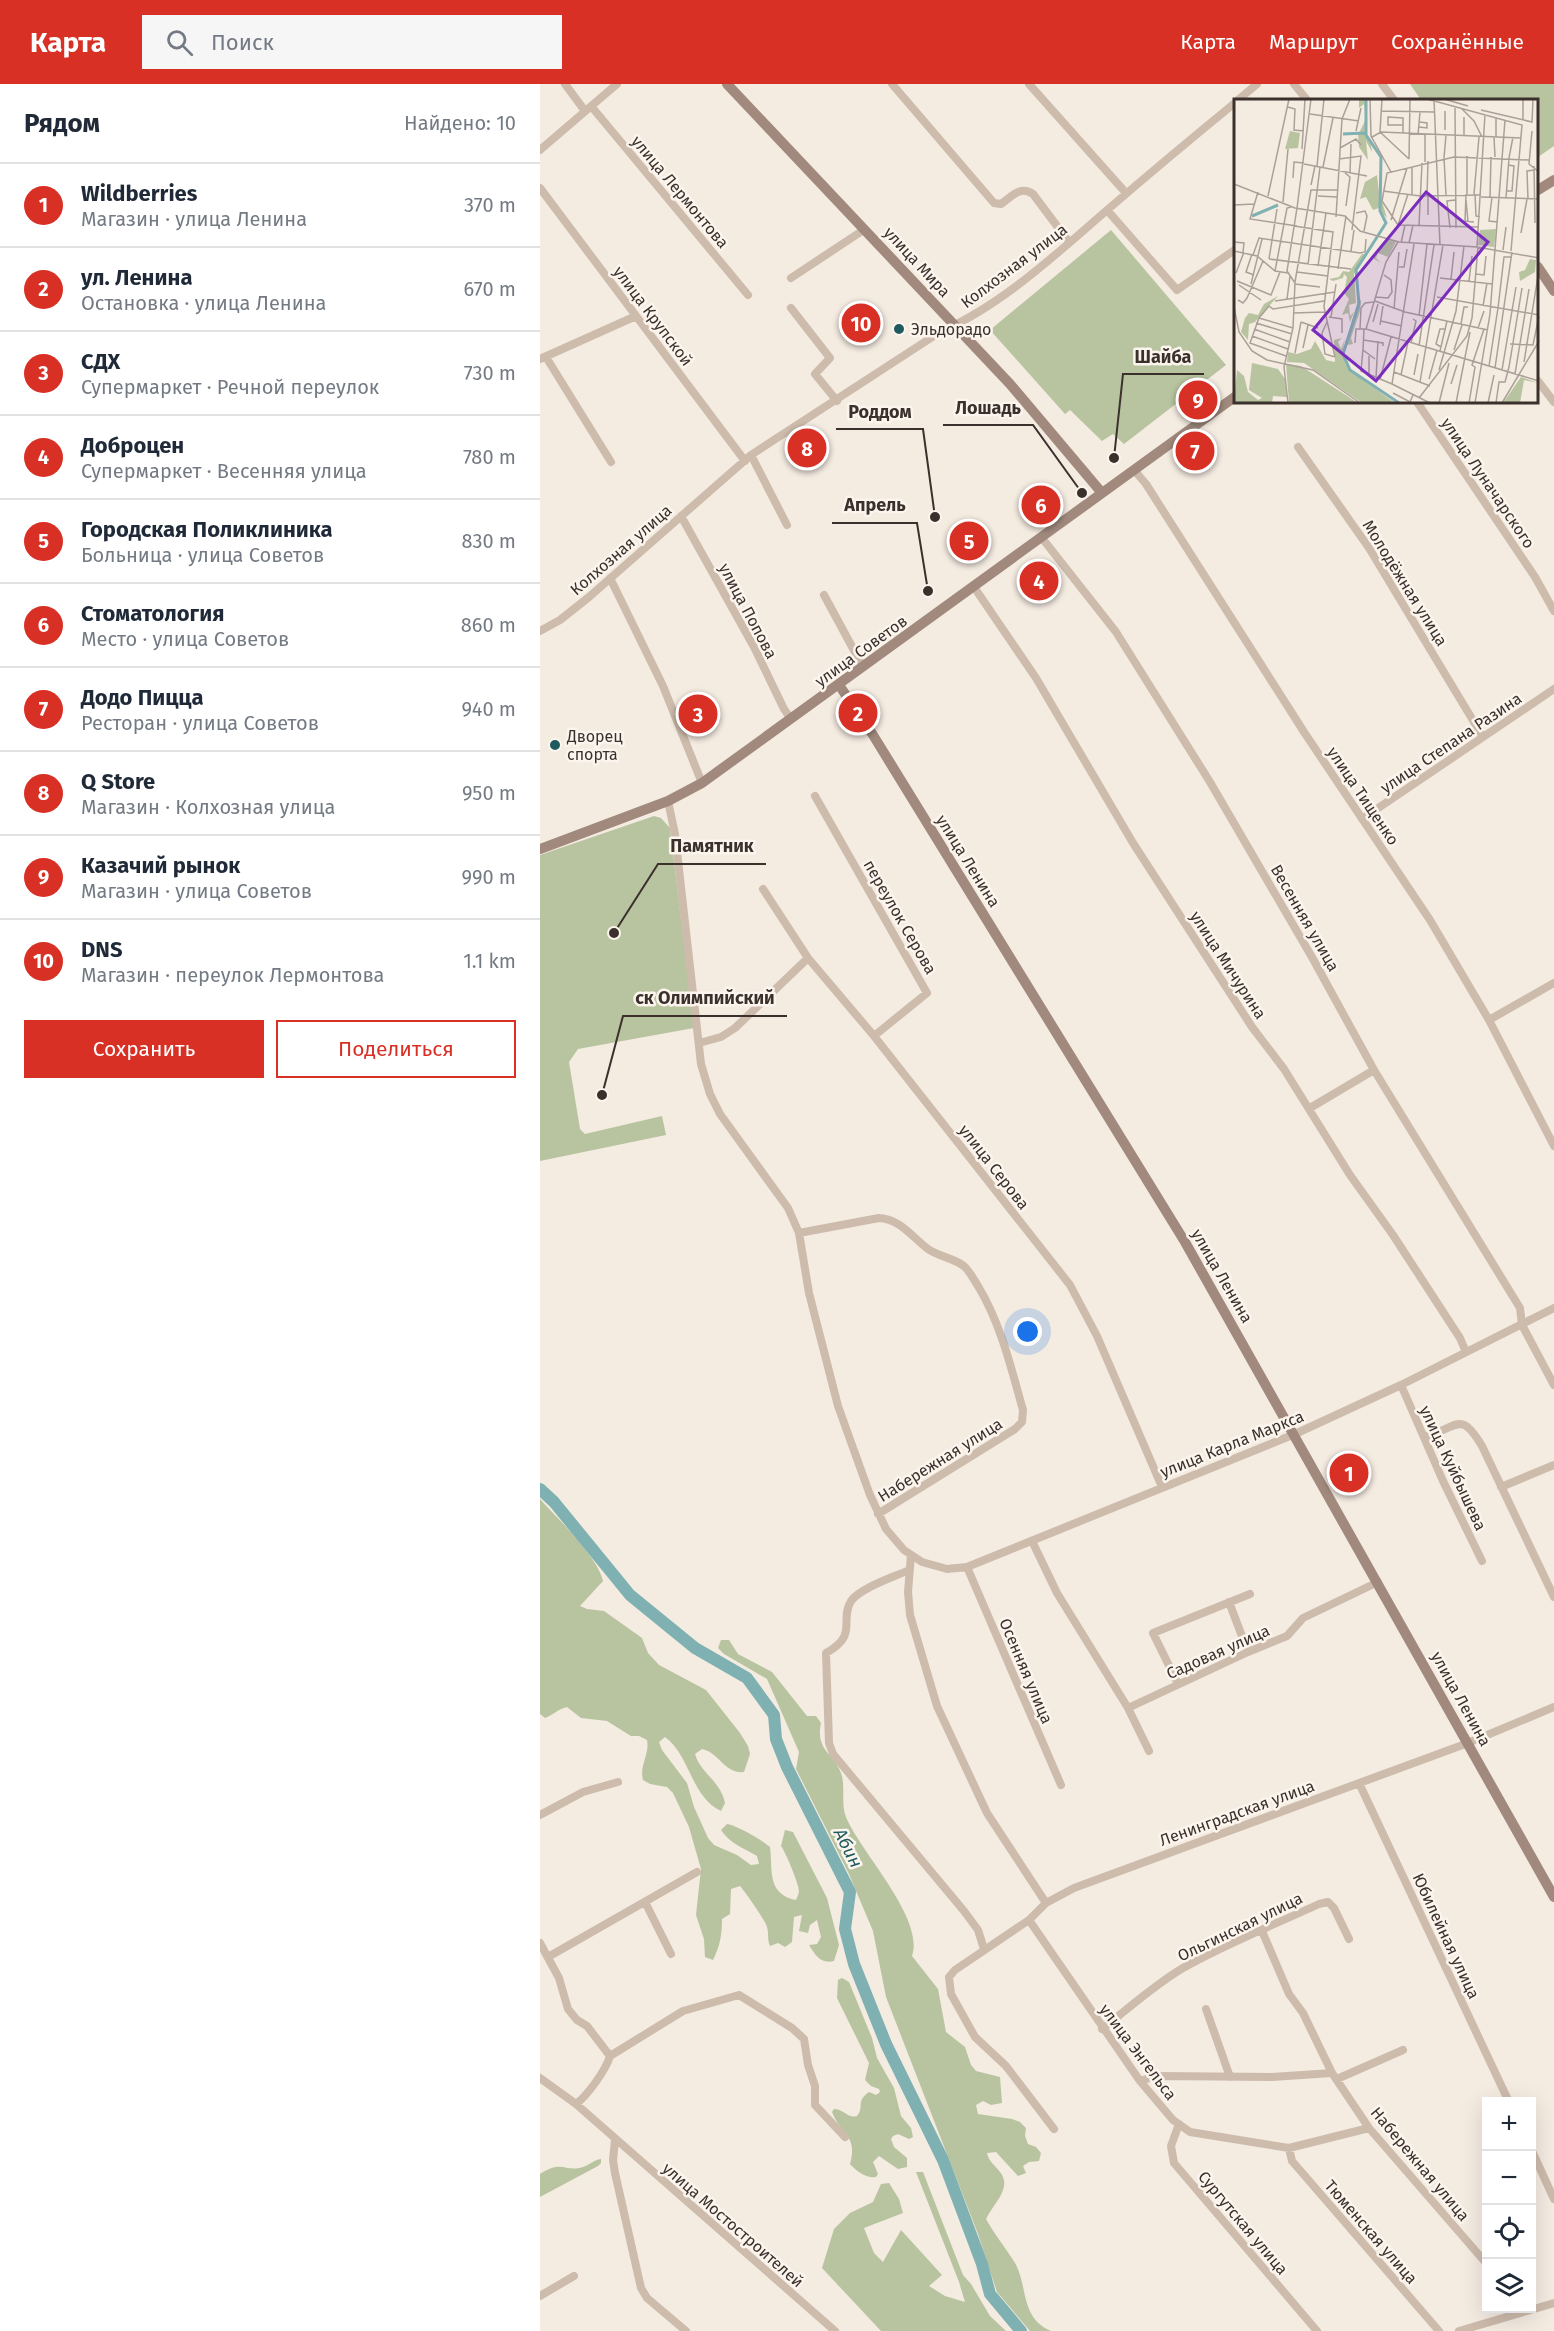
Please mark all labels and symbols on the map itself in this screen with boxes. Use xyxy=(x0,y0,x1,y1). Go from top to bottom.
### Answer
inset map xyxy=(1234,99,1539,404)
street label: улица Лермонтова xyxy=(627,132,733,252)
street label: Колхозная улица xyxy=(957,220,1071,312)
street label: улица Мира xyxy=(880,223,954,301)
street label: улица Крупской xyxy=(609,262,697,370)
pin: 10 xyxy=(842,300,880,346)
place label: Эльдорадо xyxy=(911,320,991,339)
marker: Эльдорадо xyxy=(892,322,906,336)
callout: Шайба xyxy=(1123,338,1204,374)
text: Шайба xyxy=(1135,346,1192,368)
pin: 9 xyxy=(1178,378,1218,422)
callout: Лошадь xyxy=(943,389,1033,425)
callout: Роддом xyxy=(836,393,923,429)
text: Лошадь xyxy=(955,397,1021,419)
text: Роддом xyxy=(848,401,912,423)
street label: улица Луначарского xyxy=(1437,414,1539,552)
pin: 8 xyxy=(788,426,826,470)
pin: 7 xyxy=(1176,428,1214,473)
pin: 6 xyxy=(1022,482,1060,528)
callout: Апрель xyxy=(832,487,917,523)
text: Апрель xyxy=(843,494,906,516)
street label: Колхозная улица xyxy=(566,501,676,599)
street label: Молодёжная улица xyxy=(1359,517,1451,649)
pin: 5 xyxy=(950,518,988,564)
pin: 4 xyxy=(1020,558,1058,604)
street label: улица Попова xyxy=(715,560,781,662)
street label: улица Советов xyxy=(811,611,911,691)
street label: улица Степана Разина xyxy=(1377,689,1525,797)
pin: 2 xyxy=(838,690,878,736)
pin: 3 xyxy=(678,692,718,736)
place label: Дворец спорта xyxy=(566,727,623,764)
marker: Дворец спорта xyxy=(548,738,562,752)
street label: улица Тищенко xyxy=(1323,743,1403,849)
street label: улица Ленина xyxy=(932,811,1004,911)
callout: Памятник xyxy=(658,828,766,864)
text: Памятник xyxy=(670,835,754,857)
street label: переулок Серова xyxy=(860,856,940,978)
street label: Весенняя улица xyxy=(1267,861,1343,975)
street label: улица Мичурина xyxy=(1186,907,1270,1023)
callout: ск Олимпийский xyxy=(623,980,787,1016)
text: ск Олимпийский xyxy=(635,987,775,1009)
street label: улица Серова xyxy=(955,1121,1033,1213)
street label: улица Ленина xyxy=(1187,1226,1257,1326)
your location xyxy=(1013,1317,1042,1346)
street label: улица Куйбышева xyxy=(1416,1403,1490,1533)
street label: улица Карла Маркса xyxy=(1157,1406,1307,1482)
street label: Набережная улица xyxy=(874,1414,1006,1506)
pin: 1 xyxy=(1330,1450,1368,1496)
street label: Осенняя улица xyxy=(995,1615,1057,1727)
street label: Садовая улица xyxy=(1163,1621,1273,1683)
street label: улица Ленина xyxy=(1427,1648,1495,1750)
street label: Ленинградская улица xyxy=(1157,1776,1317,1850)
water label: Абин xyxy=(828,1824,867,1872)
street label: Юбилейная улица xyxy=(1409,1870,1483,2002)
street label: Ольгинская улица xyxy=(1175,1889,1305,1965)
street label: улица Энгельса xyxy=(1096,2000,1180,2104)
street label: Набережная улица xyxy=(1367,2103,1473,2225)
street label: улица Мостостроителей xyxy=(659,2159,807,2291)
street label: Сургутская улица xyxy=(1194,2167,1292,2279)
street label: Тюменская улица xyxy=(1321,2176,1421,2288)

